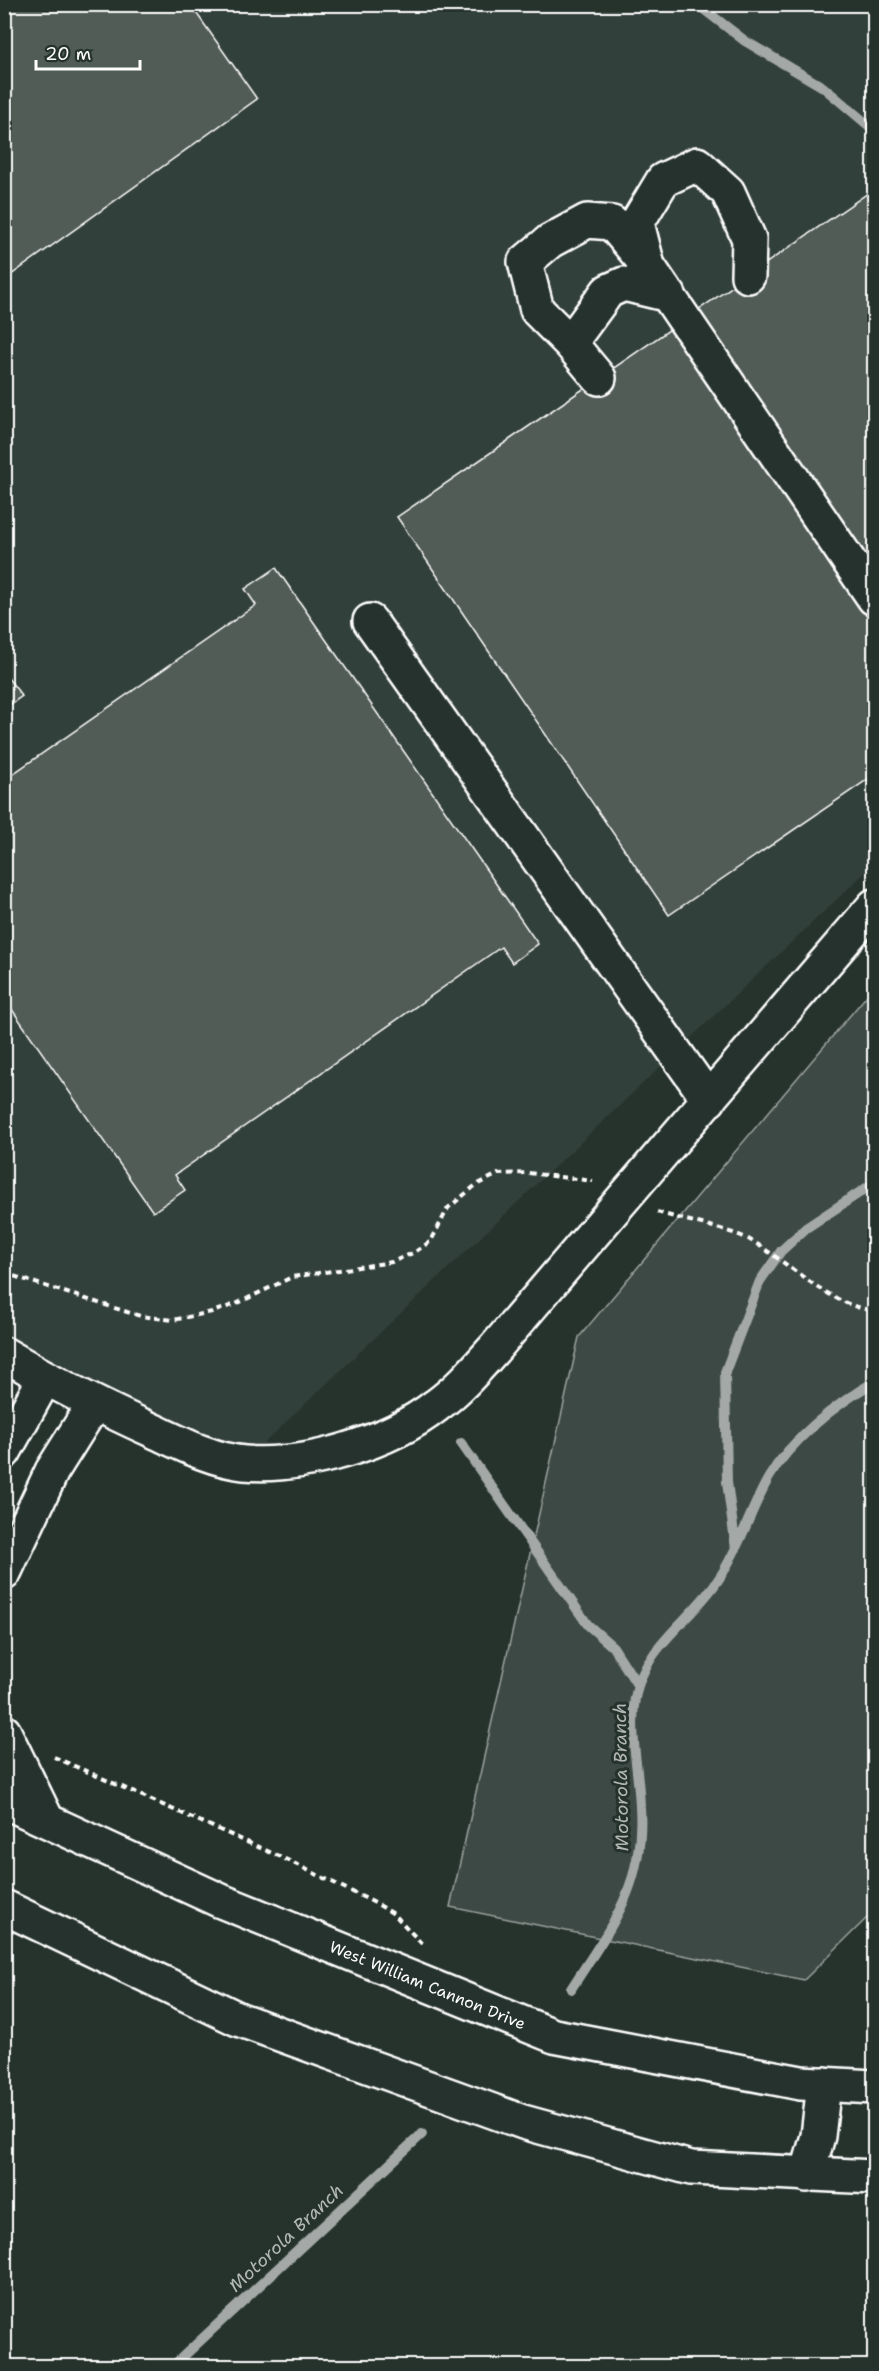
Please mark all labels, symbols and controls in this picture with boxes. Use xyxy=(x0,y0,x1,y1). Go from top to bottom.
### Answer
scale bar xyxy=(36,33,140,71)
text: 20 m xyxy=(45,42,91,66)
water label: Motorola Branch xyxy=(608,1702,634,1852)
street label: West William Cannon Drive xyxy=(326,1936,529,2034)
water label: Motorola Branch xyxy=(223,2179,349,2297)

